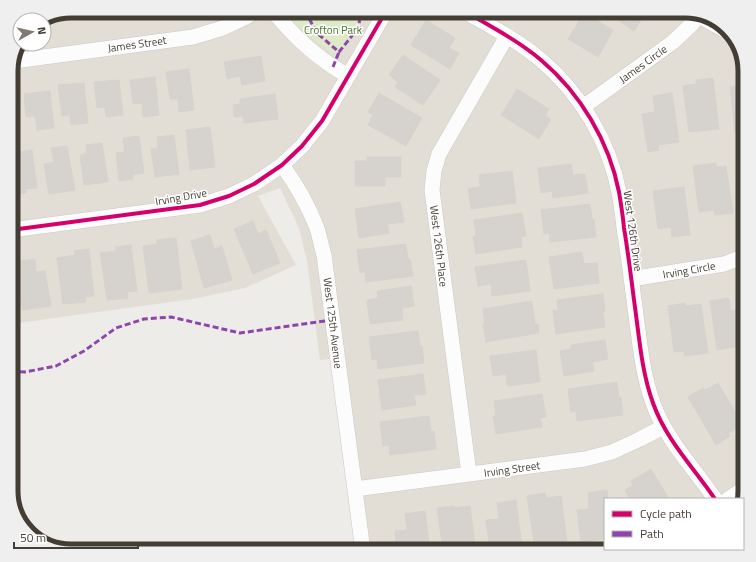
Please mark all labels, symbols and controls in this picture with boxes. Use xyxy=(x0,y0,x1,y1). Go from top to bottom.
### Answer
north arrow xyxy=(12,12,52,52)
park label: Crofton Park xyxy=(304,22,363,38)
text: N xyxy=(33,26,50,35)
street label: James Street xyxy=(107,32,168,56)
street label: James Circle xyxy=(616,41,671,87)
street label: Irving Drive xyxy=(154,185,209,209)
street label: West 126th Drive xyxy=(619,190,647,273)
street label: West 126th Place xyxy=(426,204,452,288)
street label: Irving Circle xyxy=(661,257,717,282)
street label: West 125th Avenue xyxy=(319,277,347,370)
street label: Irving Street xyxy=(483,457,541,481)
legend xyxy=(604,498,744,550)
text: Cycle path xyxy=(640,504,692,523)
scale bar xyxy=(14,524,138,550)
text: Path xyxy=(640,524,664,543)
text: 50 m xyxy=(20,528,46,547)

